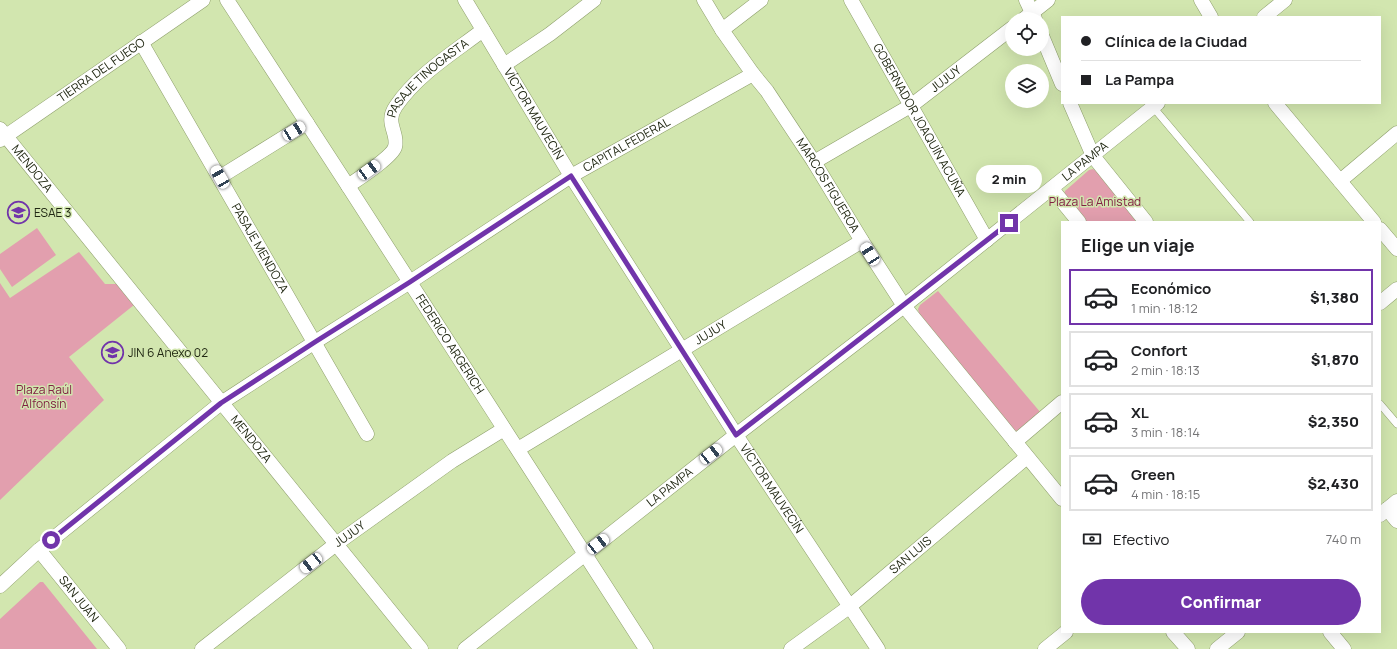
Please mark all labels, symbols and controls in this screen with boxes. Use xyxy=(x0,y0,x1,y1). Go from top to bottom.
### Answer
map controls xyxy=(1005,12,1049,108)
button: locate xyxy=(1005,12,1049,56)
text: Clínica de la Ciudad xyxy=(1105,31,1247,52)
street label: TIERRA DEL FUEGO xyxy=(54,33,148,106)
street label: PASAJE TINOGASTA xyxy=(382,34,472,119)
street label: GOBERNADOR JOAQUÍN ACUÑA xyxy=(869,40,970,200)
street label: JUJUY xyxy=(927,61,965,96)
button: layers xyxy=(1005,64,1049,108)
street label: VÍCTOR MAUVECÍN xyxy=(500,65,568,163)
text: La Pampa xyxy=(1105,69,1174,90)
street label: CAPITAL FEDERAL xyxy=(580,113,673,176)
car xyxy=(281,120,307,142)
street label: MARCOS FIGUEROA xyxy=(792,134,864,236)
street label: LA PAMPA xyxy=(1058,137,1112,185)
street label: MENDOZA xyxy=(8,141,57,196)
car xyxy=(356,158,382,182)
car xyxy=(209,164,231,190)
callout: 2 min xyxy=(976,165,1042,193)
text: 2 min xyxy=(992,170,1026,188)
park label: Plaza La Amistad xyxy=(1049,193,1141,210)
school or university icon: ESAE 3 xyxy=(5,200,31,226)
street label: PASAJE MENDOZA xyxy=(228,200,293,296)
place label: ESAE 3 xyxy=(34,204,71,221)
route end xyxy=(1000,214,1018,232)
text: Elige un viaje xyxy=(1081,233,1195,257)
car xyxy=(858,241,882,267)
text: Económico xyxy=(1131,278,1211,299)
icon: car xyxy=(1083,279,1119,315)
text: $1,380 xyxy=(1310,287,1359,308)
street label: FEDERICO ARGERICH xyxy=(412,291,489,397)
text: 1 min · 18:12 xyxy=(1131,299,1198,317)
street label: JUJUY xyxy=(691,316,730,348)
school or university icon: JIN 6 Anexo 02 xyxy=(100,340,126,366)
text: Confort xyxy=(1131,340,1188,361)
icon: car xyxy=(1083,341,1119,377)
place label: JIN 6 Anexo 02 xyxy=(128,344,208,361)
text: $1,870 xyxy=(1311,349,1359,370)
text: 2 min · 18:13 xyxy=(1131,361,1200,379)
park label: Plaza Raúl Alfonsín xyxy=(16,381,72,412)
text: XL xyxy=(1131,402,1149,423)
icon: car xyxy=(1083,403,1119,439)
street label: MENDOZA xyxy=(227,411,276,467)
text: $2,350 xyxy=(1308,411,1359,432)
text: 3 min · 18:14 xyxy=(1131,423,1200,441)
street label: VÍCTOR MAUVECÍN xyxy=(736,440,808,536)
car xyxy=(698,442,724,466)
street label: LA PAMPA xyxy=(643,463,697,511)
text: Green xyxy=(1131,464,1175,485)
icon: car xyxy=(1083,465,1119,501)
text: $2,430 xyxy=(1307,473,1359,494)
text: 4 min · 18:15 xyxy=(1131,485,1200,503)
street label: JUJUY xyxy=(330,517,369,551)
icon: cash xyxy=(1081,528,1103,550)
text: Efectivo xyxy=(1113,529,1169,550)
text: 740 m xyxy=(1326,530,1361,548)
route start xyxy=(42,531,60,549)
car xyxy=(585,532,611,556)
street label: SAN LUIS xyxy=(885,532,935,578)
car xyxy=(298,551,324,575)
street label: SAN JUAN xyxy=(55,572,103,625)
button: Confirmar xyxy=(1081,579,1361,625)

